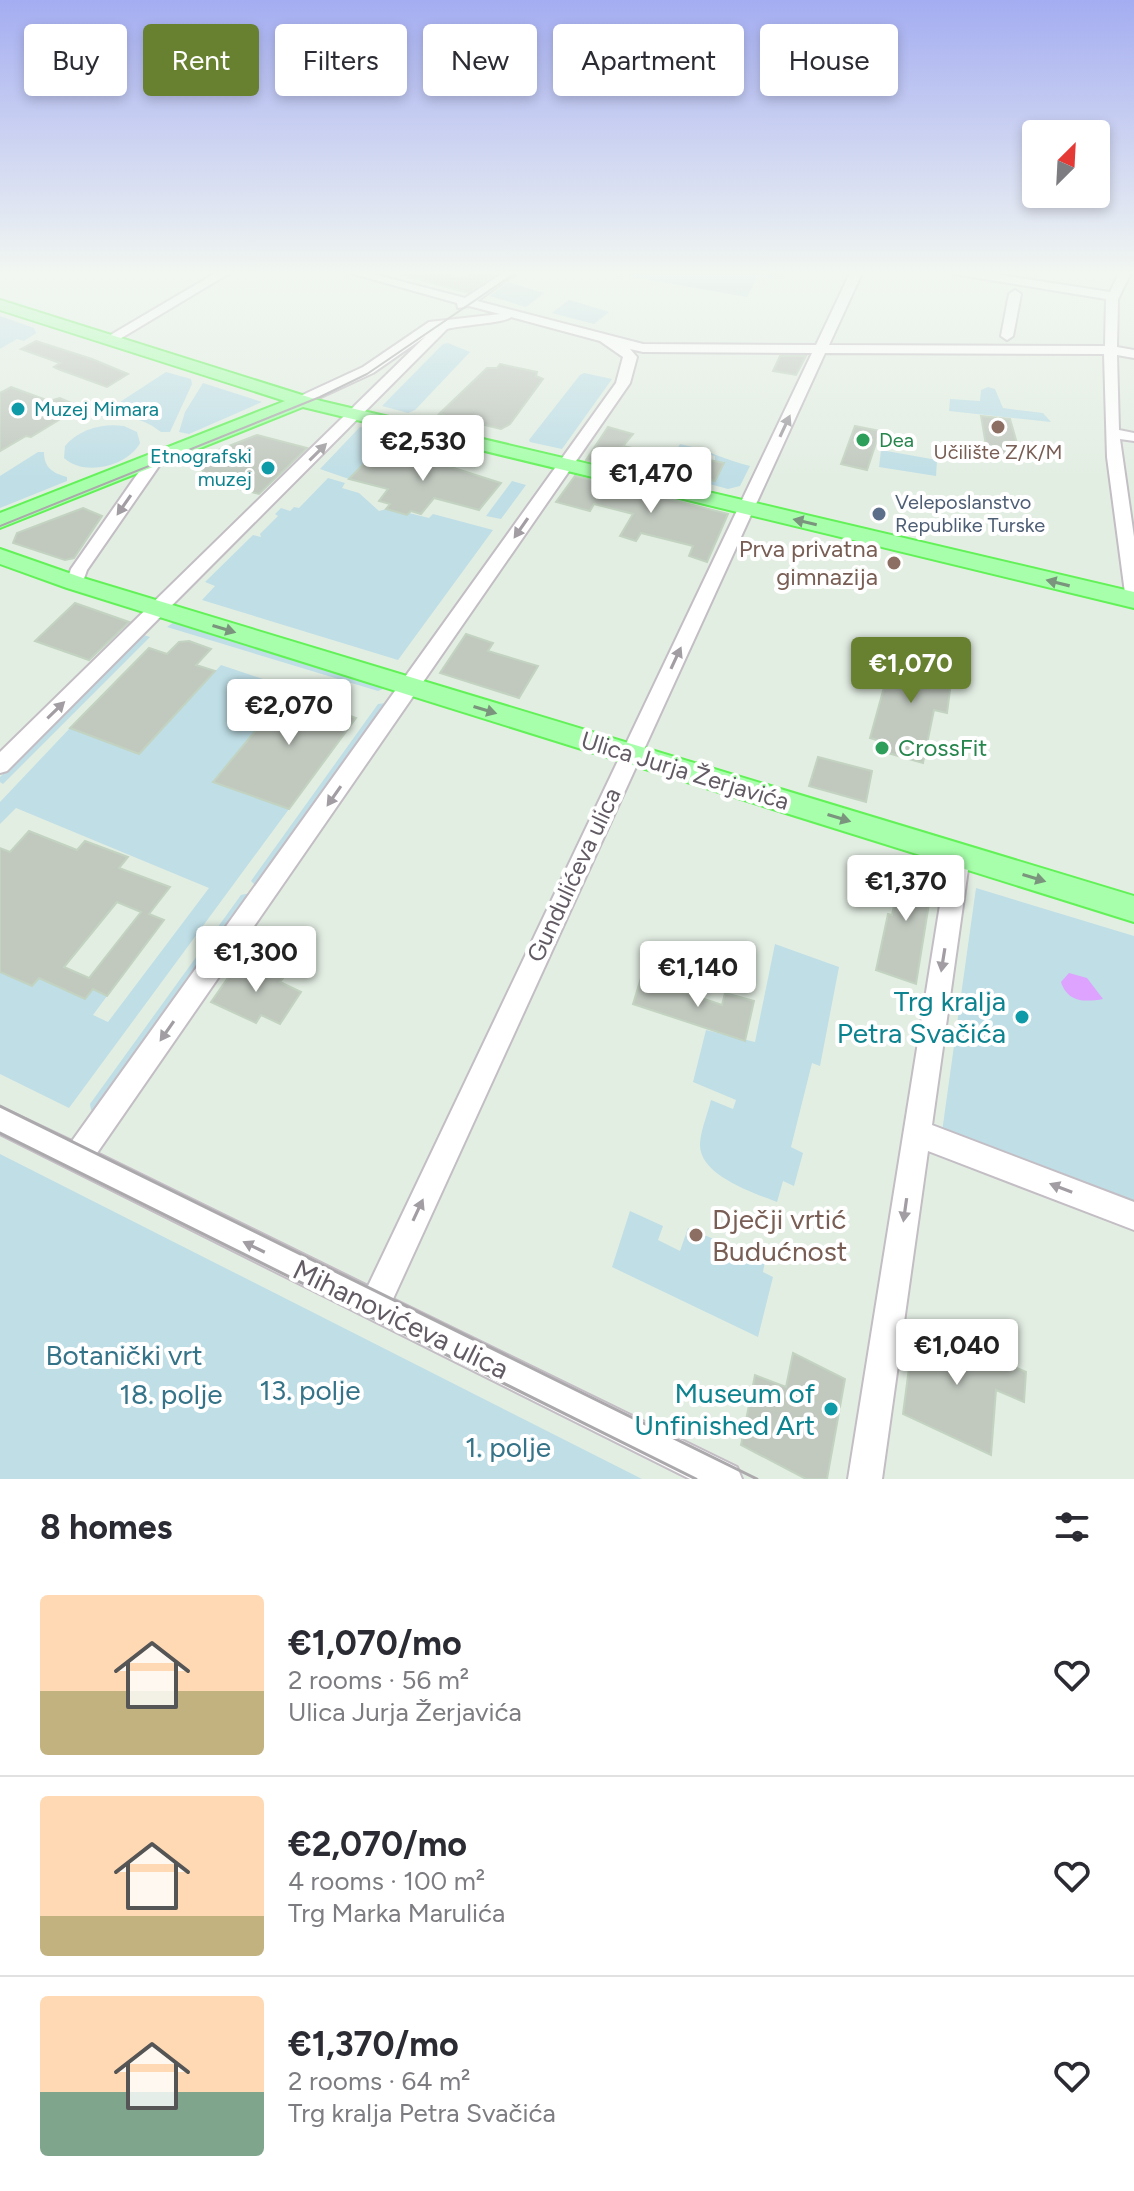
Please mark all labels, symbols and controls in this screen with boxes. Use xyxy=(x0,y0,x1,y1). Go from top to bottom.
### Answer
chip: Buy xyxy=(24,24,127,96)
chip: Rent xyxy=(143,24,259,96)
chip: Filters xyxy=(275,24,407,96)
chip: New xyxy=(423,24,537,96)
chip: Apartment xyxy=(553,24,744,96)
chip: House xyxy=(760,24,898,96)
north arrow xyxy=(1022,120,1110,208)
map controls xyxy=(1022,120,1110,208)
place label: Muzej Mimara xyxy=(34,397,159,421)
marker: Muzej Mimara xyxy=(9,400,27,418)
one-way arrow xyxy=(778,414,792,438)
pin: €2,530 xyxy=(358,415,488,483)
marker: Učilište Z/K/M xyxy=(989,418,1007,436)
text: €2,530 xyxy=(380,425,466,457)
place label: Dea xyxy=(879,428,914,452)
marker: Dea xyxy=(854,431,872,449)
place label: Učilište Z/K/M xyxy=(934,440,1062,464)
one-way arrow xyxy=(308,443,327,462)
place label: Etnografski muzej xyxy=(150,444,252,491)
pin: €1,470 xyxy=(586,447,716,515)
text: €1,470 xyxy=(609,457,693,489)
marker: Etnografski muzej xyxy=(259,459,277,477)
place label: Veleposlanstvo Republike Turske xyxy=(895,490,1045,537)
one-way arrow xyxy=(117,495,132,516)
marker: Veleposlanstvo Republike Turske xyxy=(870,505,888,523)
one-way arrow xyxy=(793,516,818,528)
one-way arrow xyxy=(514,518,529,539)
place label: Prva privatna gimnazija xyxy=(739,534,878,591)
marker: Prva privatna gimnazija xyxy=(885,554,903,572)
one-way arrow xyxy=(1045,576,1070,588)
one-way arrow xyxy=(212,623,236,636)
pin: €1,070 xyxy=(846,637,976,705)
one-way arrow xyxy=(669,647,683,670)
text: €1,070 xyxy=(869,647,953,679)
pin: €2,070 xyxy=(224,679,354,747)
text: €2,070 xyxy=(245,689,333,721)
one-way arrow xyxy=(46,701,65,720)
one-way arrow xyxy=(474,704,498,717)
street label: Ulica Jurja Žerjavića xyxy=(578,725,793,816)
place label: CrossFit xyxy=(898,733,987,762)
marker: CrossFit xyxy=(873,739,891,757)
street label: Gundulićeva ulica xyxy=(520,783,627,967)
one-way arrow xyxy=(327,786,342,807)
one-way arrow xyxy=(827,813,851,825)
pin: €1,370 xyxy=(841,855,971,923)
text: €1,370 xyxy=(865,865,947,897)
one-way arrow xyxy=(1022,872,1046,885)
pin: €1,300 xyxy=(191,926,321,994)
text: €1,300 xyxy=(214,936,298,968)
pin: €1,140 xyxy=(633,941,763,1009)
one-way arrow xyxy=(936,948,949,973)
text: €1,140 xyxy=(658,951,738,983)
place label: Trg kralja Petra Svačića xyxy=(837,984,1006,1050)
marker: Trg kralja Petra Svačića xyxy=(1013,1008,1031,1026)
one-way arrow xyxy=(160,1021,175,1042)
one-way arrow xyxy=(1049,1181,1073,1194)
one-way arrow xyxy=(411,1198,425,1221)
one-way arrow xyxy=(898,1198,911,1223)
place label: Dječji vrtić Budućnost xyxy=(712,1202,847,1268)
marker: Dječji vrtić Budućnost xyxy=(687,1226,705,1244)
one-way arrow xyxy=(242,1240,265,1253)
street label: Mihanovićeva ulica xyxy=(288,1252,514,1386)
pin: €1,040 xyxy=(892,1319,1022,1387)
text: €1,040 xyxy=(914,1329,1000,1361)
park label: Botanički vrt xyxy=(45,1338,203,1372)
park label: 13. polje xyxy=(259,1373,361,1407)
place label: Museum of Unfinished Art xyxy=(634,1376,816,1442)
park label: 18. polje xyxy=(119,1377,223,1411)
marker: Museum of Unfinished Art xyxy=(822,1400,840,1418)
park label: 1. polje xyxy=(465,1430,551,1464)
icon: filters xyxy=(1050,1505,1094,1549)
text: 8 homes xyxy=(40,1507,172,1548)
text: €1,070/mo xyxy=(288,1623,462,1664)
icon: home xyxy=(104,1627,200,1723)
icon: heart xyxy=(1050,1653,1094,1697)
text: 2 rooms · 56 m² xyxy=(288,1664,469,1696)
text: Ulica Jurja Žerjavića xyxy=(288,1696,522,1728)
text: €2,070/mo xyxy=(288,1824,467,1865)
icon: home xyxy=(104,1828,200,1924)
icon: heart xyxy=(1050,1854,1094,1898)
text: 4 rooms · 100 m² xyxy=(288,1865,485,1897)
text: Trg Marka Marulića xyxy=(288,1897,505,1929)
text: €1,370/mo xyxy=(288,2024,459,2065)
icon: home xyxy=(104,2028,200,2124)
icon: heart xyxy=(1050,2054,1094,2098)
text: 2 rooms · 64 m² xyxy=(288,2065,470,2097)
text: Trg kralja Petra Svačića xyxy=(288,2097,556,2129)

